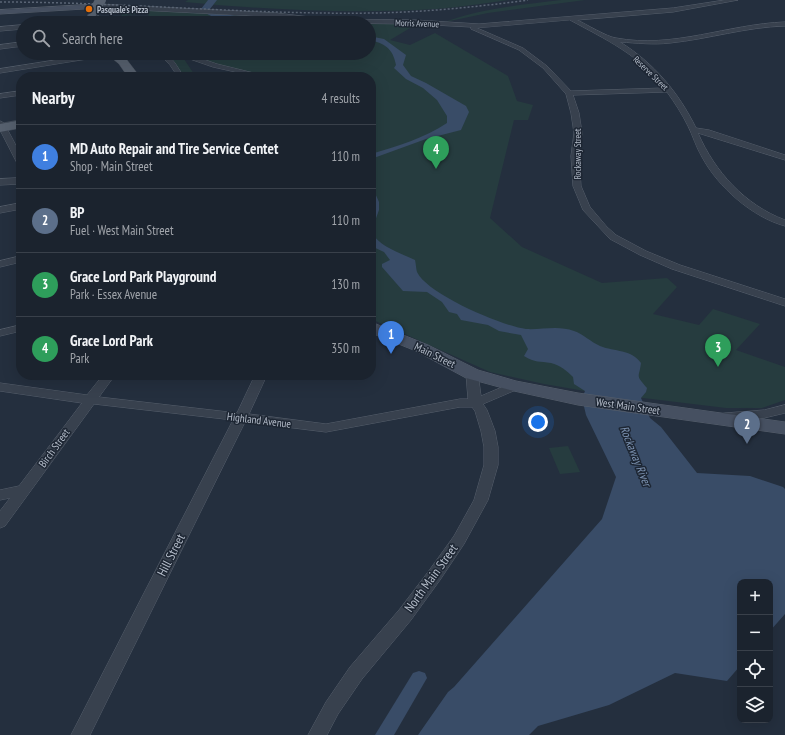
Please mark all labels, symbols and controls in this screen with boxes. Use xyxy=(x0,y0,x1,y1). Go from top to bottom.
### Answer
marker: Pasquale’s Pizza xyxy=(84,4,94,14)
place label: Pasquale’s Pizza xyxy=(97,4,149,15)
search box xyxy=(16,16,376,60)
street label: Morris Avenue xyxy=(395,17,439,29)
icon: search xyxy=(30,27,52,49)
text: Search here xyxy=(62,29,123,48)
street label: Reserve Street xyxy=(631,54,671,93)
text: Nearby xyxy=(32,87,75,109)
text: 4 results xyxy=(321,90,360,107)
street label: Rockaway Street xyxy=(572,128,583,179)
pin: 4 xyxy=(423,136,449,169)
text: MD Auto Repair and Tire Service Centet xyxy=(70,139,278,158)
text: 1 xyxy=(42,148,48,165)
text: 110 m xyxy=(331,148,360,165)
text: Shop · Main Street xyxy=(70,158,153,175)
text: BP xyxy=(70,203,85,222)
text: 2 xyxy=(42,212,48,229)
text: 110 m xyxy=(331,212,360,229)
text: Fuel · West Main Street xyxy=(70,222,174,239)
text: Grace Lord Park Playground xyxy=(70,267,216,286)
text: 3 xyxy=(42,276,48,293)
text: 130 m xyxy=(331,276,360,293)
text: Park · Essex Avenue xyxy=(70,286,157,303)
pin: 1 xyxy=(378,321,404,354)
text: Grace Lord Park xyxy=(70,331,153,350)
pin: 3 xyxy=(705,334,731,367)
street label: Main Street xyxy=(412,339,458,371)
text: 4 xyxy=(42,340,48,357)
text: 350 m xyxy=(331,340,360,357)
text: Park xyxy=(70,350,89,367)
street label: West Main Street xyxy=(595,395,661,417)
street label: Highland Avenue xyxy=(226,409,292,431)
pin: 2 xyxy=(734,411,760,444)
your location xyxy=(528,412,548,432)
water label: Rockaway River xyxy=(617,423,656,490)
street label: Birch Street xyxy=(35,426,73,470)
street label: Hill Street xyxy=(153,530,189,579)
street label: North Main Street xyxy=(401,540,462,615)
map controls xyxy=(737,579,773,723)
button: + xyxy=(737,579,773,615)
button: − xyxy=(737,615,773,651)
button: locate xyxy=(737,651,773,687)
button: layers xyxy=(737,687,773,723)

